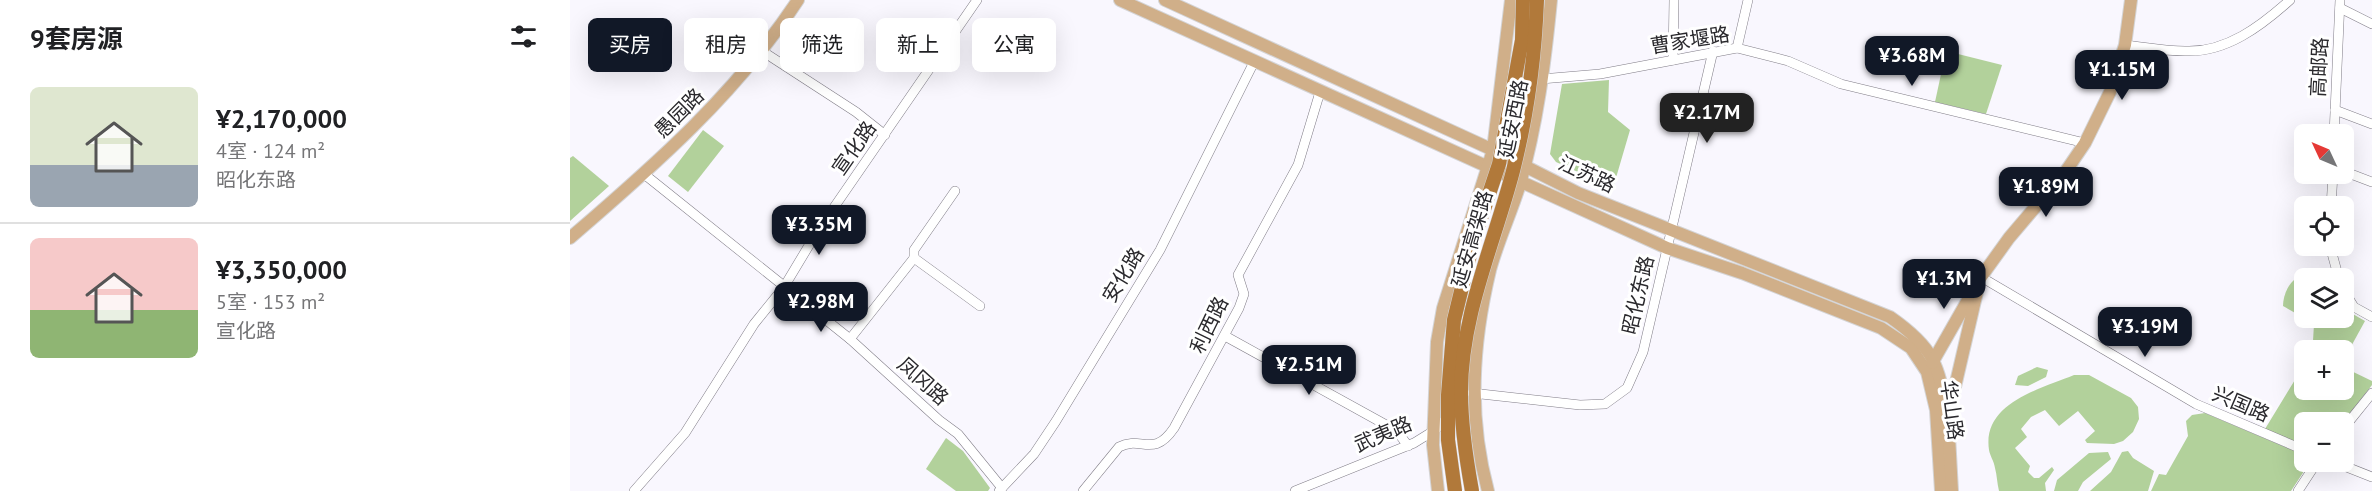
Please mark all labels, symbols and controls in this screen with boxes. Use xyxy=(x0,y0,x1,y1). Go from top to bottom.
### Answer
chip: 买房 xyxy=(588,18,672,72)
chip: 租房 xyxy=(684,18,768,72)
chip: 筛选 xyxy=(780,18,864,72)
chip: 新上 xyxy=(876,18,960,72)
chip: 公寓 xyxy=(972,18,1056,72)
icon: filters xyxy=(507,20,540,53)
street label: 曹家堰路 xyxy=(1648,21,1732,59)
text: 9套房源 xyxy=(30,22,123,55)
pin: ¥3.68M xyxy=(1863,36,1961,87)
street label: 高邮路 xyxy=(2304,36,2334,98)
text: ¥3.68M xyxy=(1879,42,1945,68)
pin: ¥1.15M xyxy=(2073,50,2171,101)
text: ¥1.15M xyxy=(2089,56,2155,82)
street label: 延安西路 xyxy=(1493,77,1533,161)
street label: 愚园路 xyxy=(649,83,709,143)
pin: ¥2.17M xyxy=(1658,93,1756,144)
text: ¥2.17M xyxy=(1674,99,1740,125)
text: ¥2,170,000 xyxy=(216,102,347,135)
icon: home xyxy=(78,111,150,183)
street label: 宣化路 xyxy=(826,116,882,180)
north arrow xyxy=(2294,124,2354,184)
map controls xyxy=(2294,124,2354,472)
text: 4室 · 124 m² xyxy=(216,138,325,164)
street label: 江苏路 xyxy=(1554,150,1620,198)
text: 昭化东路 xyxy=(216,167,296,193)
pin: ¥1.89M xyxy=(1997,167,2095,218)
text: ¥1.89M xyxy=(2013,173,2079,199)
street label: 延安高架路 xyxy=(1446,187,1498,291)
button: locate xyxy=(2294,196,2354,256)
pin: ¥3.35M xyxy=(770,205,868,256)
text: ¥3.35M xyxy=(786,211,852,237)
street label: 安化路 xyxy=(1096,243,1150,307)
text: ¥3,350,000 xyxy=(216,253,347,286)
street label: 昭化东路 xyxy=(1616,253,1660,337)
pin: ¥1.3M xyxy=(1902,259,1986,310)
icon: home xyxy=(78,262,150,334)
text: ¥1.3M xyxy=(1917,265,1971,291)
button: layers xyxy=(2294,268,2354,328)
pin: ¥2.98M xyxy=(772,282,870,333)
text: ¥2.98M xyxy=(788,288,854,314)
text: 5室 · 153 m² xyxy=(216,289,325,315)
street label: 利西路 xyxy=(1184,292,1234,358)
pin: ¥3.19M xyxy=(2096,307,2194,358)
text: ¥3.19M xyxy=(2112,313,2178,339)
text: 宣化路 xyxy=(216,318,276,344)
button: + xyxy=(2294,340,2354,400)
pin: ¥2.51M xyxy=(1260,345,1358,396)
street label: 凤冈路 xyxy=(892,351,954,411)
text: ¥2.51M xyxy=(1276,351,1342,377)
street label: 华山路 xyxy=(1935,378,1969,442)
street label: 兴国路 xyxy=(2208,380,2274,428)
street label: 武夷路 xyxy=(1350,410,1416,458)
button: − xyxy=(2294,412,2354,472)

